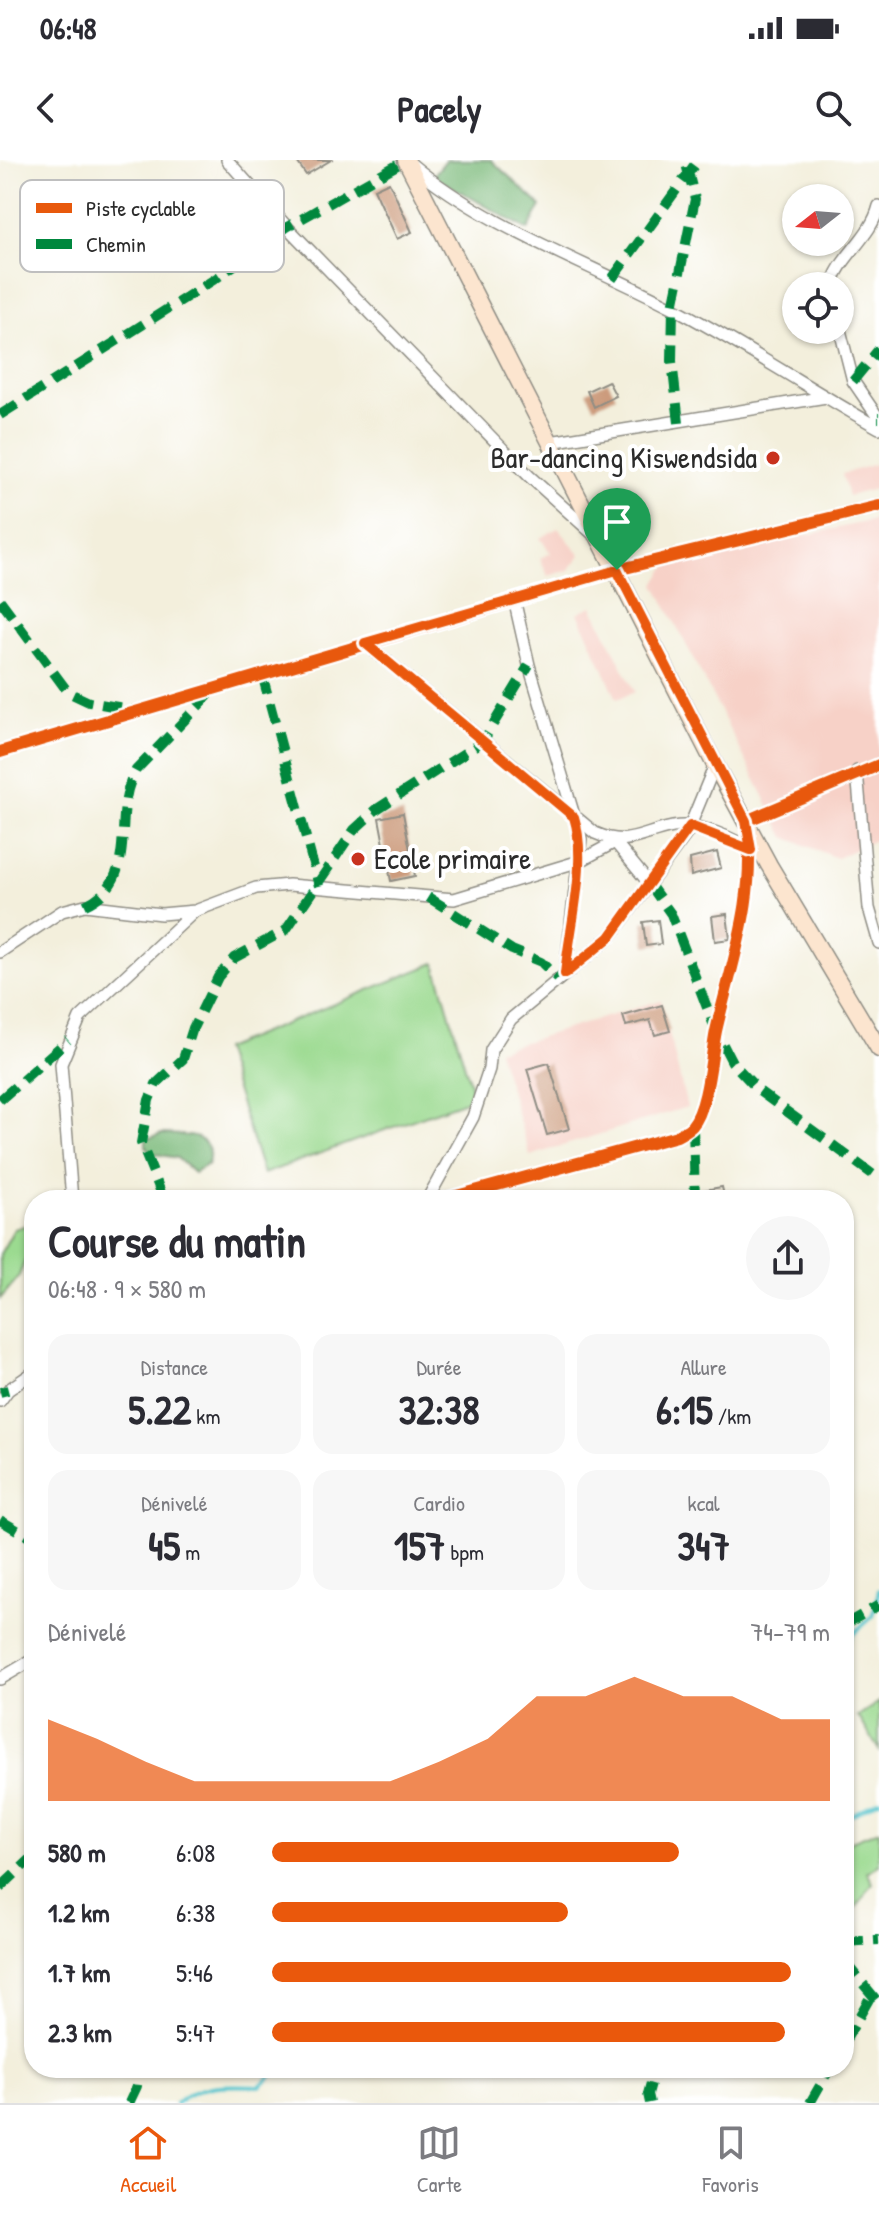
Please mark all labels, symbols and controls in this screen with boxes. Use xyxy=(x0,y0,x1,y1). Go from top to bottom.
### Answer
text: 06:48 xyxy=(40,8,97,48)
text: Pacely xyxy=(397,84,482,133)
icon: back xyxy=(24,86,68,130)
icon: search xyxy=(811,86,855,130)
legend xyxy=(20,180,284,272)
north arrow xyxy=(782,184,854,256)
map controls xyxy=(782,184,854,344)
text: Piste cyclable xyxy=(86,193,196,223)
text: Chemin xyxy=(86,229,146,259)
button: locate xyxy=(782,272,854,344)
place label: Bar-dancing Kiswendsida xyxy=(490,437,757,477)
marker: Bar-dancing Kiswendsida xyxy=(764,449,782,467)
pin xyxy=(583,488,651,570)
icon: arrive xyxy=(595,500,639,544)
place label: Ecole primaire xyxy=(374,838,531,878)
marker: Ecole primaire xyxy=(349,850,367,868)
text: Course du matin xyxy=(48,1211,306,1271)
button: share xyxy=(746,1216,830,1300)
text: 06:48 · 9 × 580 m xyxy=(48,1271,206,1306)
text: Distance xyxy=(141,1352,208,1382)
text: Durée xyxy=(416,1352,462,1382)
text: Allure xyxy=(681,1352,727,1382)
text: 5.22 xyxy=(128,1382,191,1436)
text: 32:38 xyxy=(398,1382,480,1436)
text: 6:15 xyxy=(656,1382,713,1436)
text: km xyxy=(191,1401,220,1431)
text: /km xyxy=(713,1401,751,1431)
text: Dénivelé xyxy=(141,1488,207,1518)
text: Cardio xyxy=(413,1488,465,1518)
text: kcal xyxy=(688,1488,720,1518)
text: 45 xyxy=(148,1518,180,1572)
text: 157 xyxy=(394,1518,445,1572)
text: 347 xyxy=(677,1518,730,1572)
text: m xyxy=(180,1537,200,1567)
text: bpm xyxy=(445,1537,484,1567)
text: Dénivelé xyxy=(48,1614,126,1649)
text: 74–79 m xyxy=(750,1614,830,1649)
text: 580 m xyxy=(48,1835,106,1870)
text: 6:08 xyxy=(176,1835,215,1870)
text: 1.2 km xyxy=(48,1895,110,1930)
text: 6:38 xyxy=(176,1895,215,1930)
text: 1.7 km xyxy=(48,1955,110,1990)
text: 5:46 xyxy=(176,1955,213,1990)
text: 2.3 km xyxy=(48,2015,112,2050)
text: 5:47 xyxy=(176,2015,216,2050)
tab: Accueil xyxy=(120,2121,176,2199)
tab: Carte xyxy=(417,2121,462,2199)
tab: Favoris xyxy=(702,2121,759,2199)

